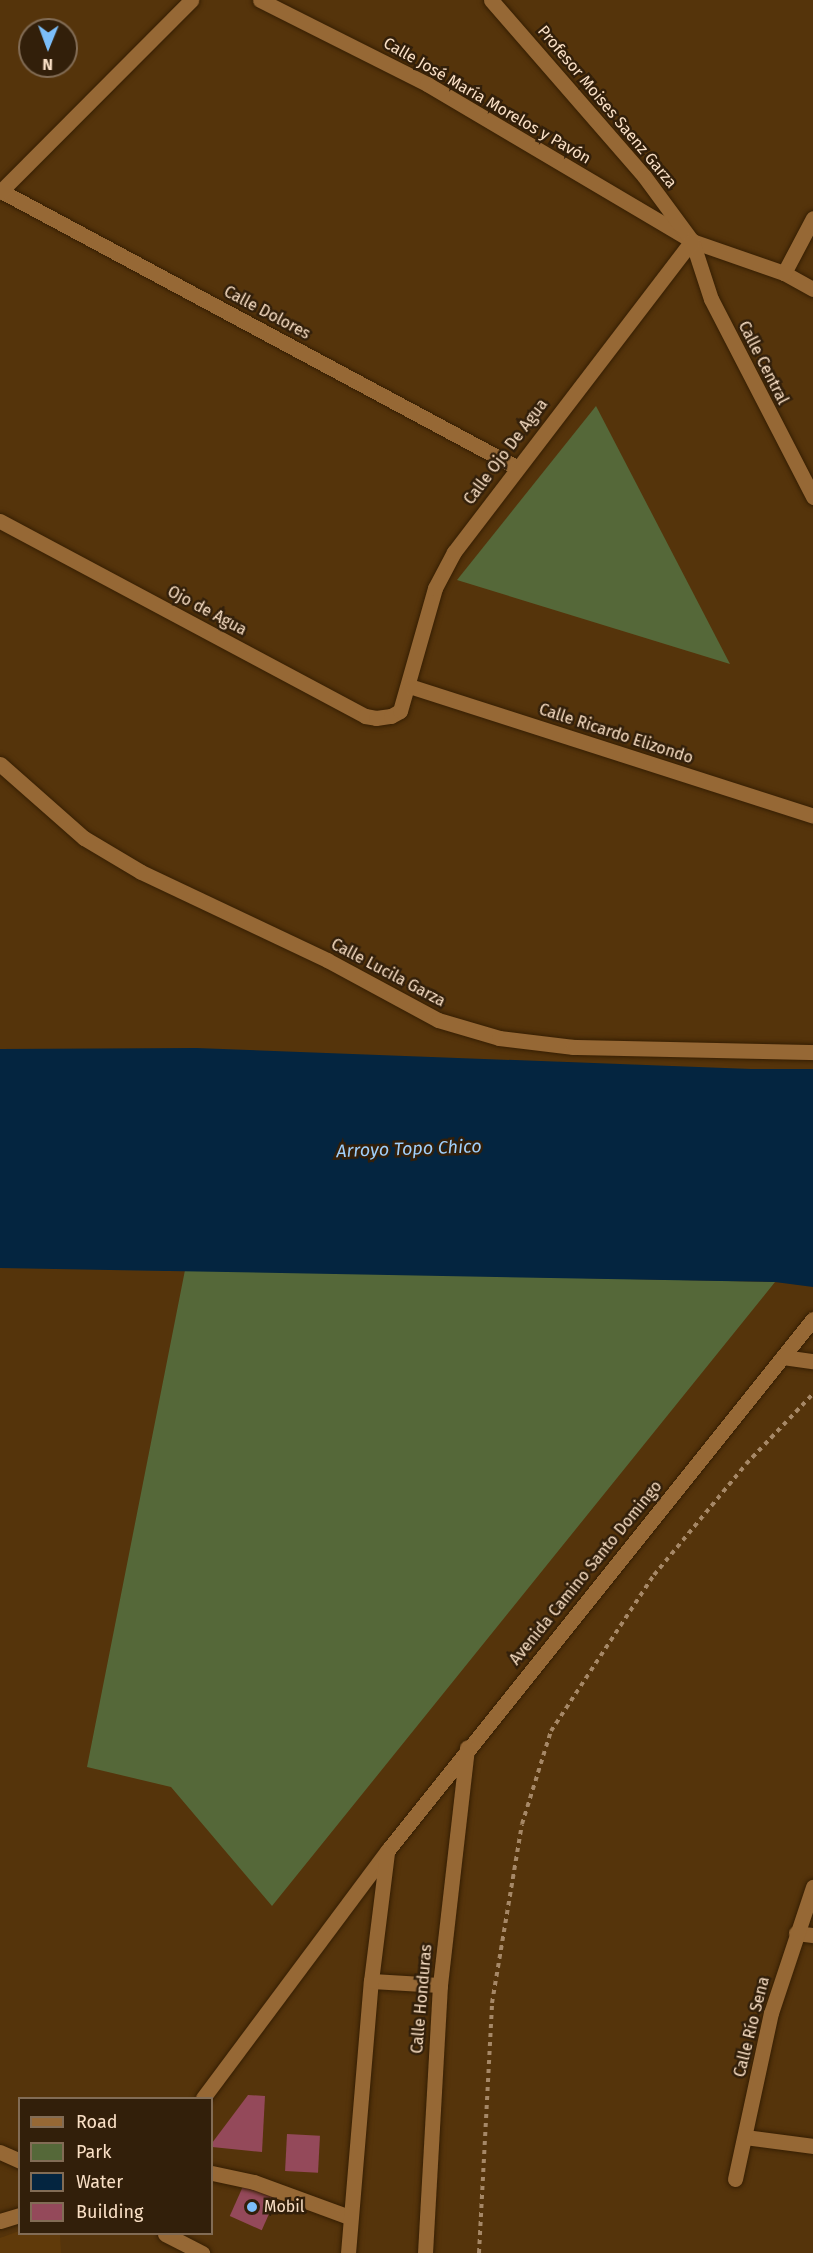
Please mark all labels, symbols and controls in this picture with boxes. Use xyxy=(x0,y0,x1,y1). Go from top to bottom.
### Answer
north arrow xyxy=(18,18,78,78)
street label: Profesor Moises Saenz Garza xyxy=(533,22,681,192)
street label: Calle José María Morelos y Pavón xyxy=(380,34,594,168)
text: N xyxy=(42,55,53,74)
street label: Calle Dolores xyxy=(221,282,313,344)
street label: Calle Central xyxy=(734,318,792,408)
street label: Calle Ojo De Agua xyxy=(460,395,552,509)
street label: Ojo de Agua xyxy=(164,582,250,640)
street label: Calle Ricardo Elizondo xyxy=(536,700,696,768)
street label: Calle Lucila Garza xyxy=(328,935,448,1011)
water label: Arroyo Topo Chico xyxy=(336,1136,482,1162)
street label: Avenida Camino Santo Domingo xyxy=(506,1477,666,1669)
street label: Calle Honduras xyxy=(408,1944,436,2054)
street label: Calle Río Sena xyxy=(730,1975,774,2079)
legend xyxy=(18,2097,213,2235)
text: Road xyxy=(76,2111,118,2133)
text: Park xyxy=(76,2141,111,2163)
text: Water xyxy=(76,2171,123,2193)
place label: Mobil xyxy=(264,2197,304,2217)
marker: Mobil xyxy=(245,2200,259,2214)
text: Building xyxy=(76,2201,143,2223)

